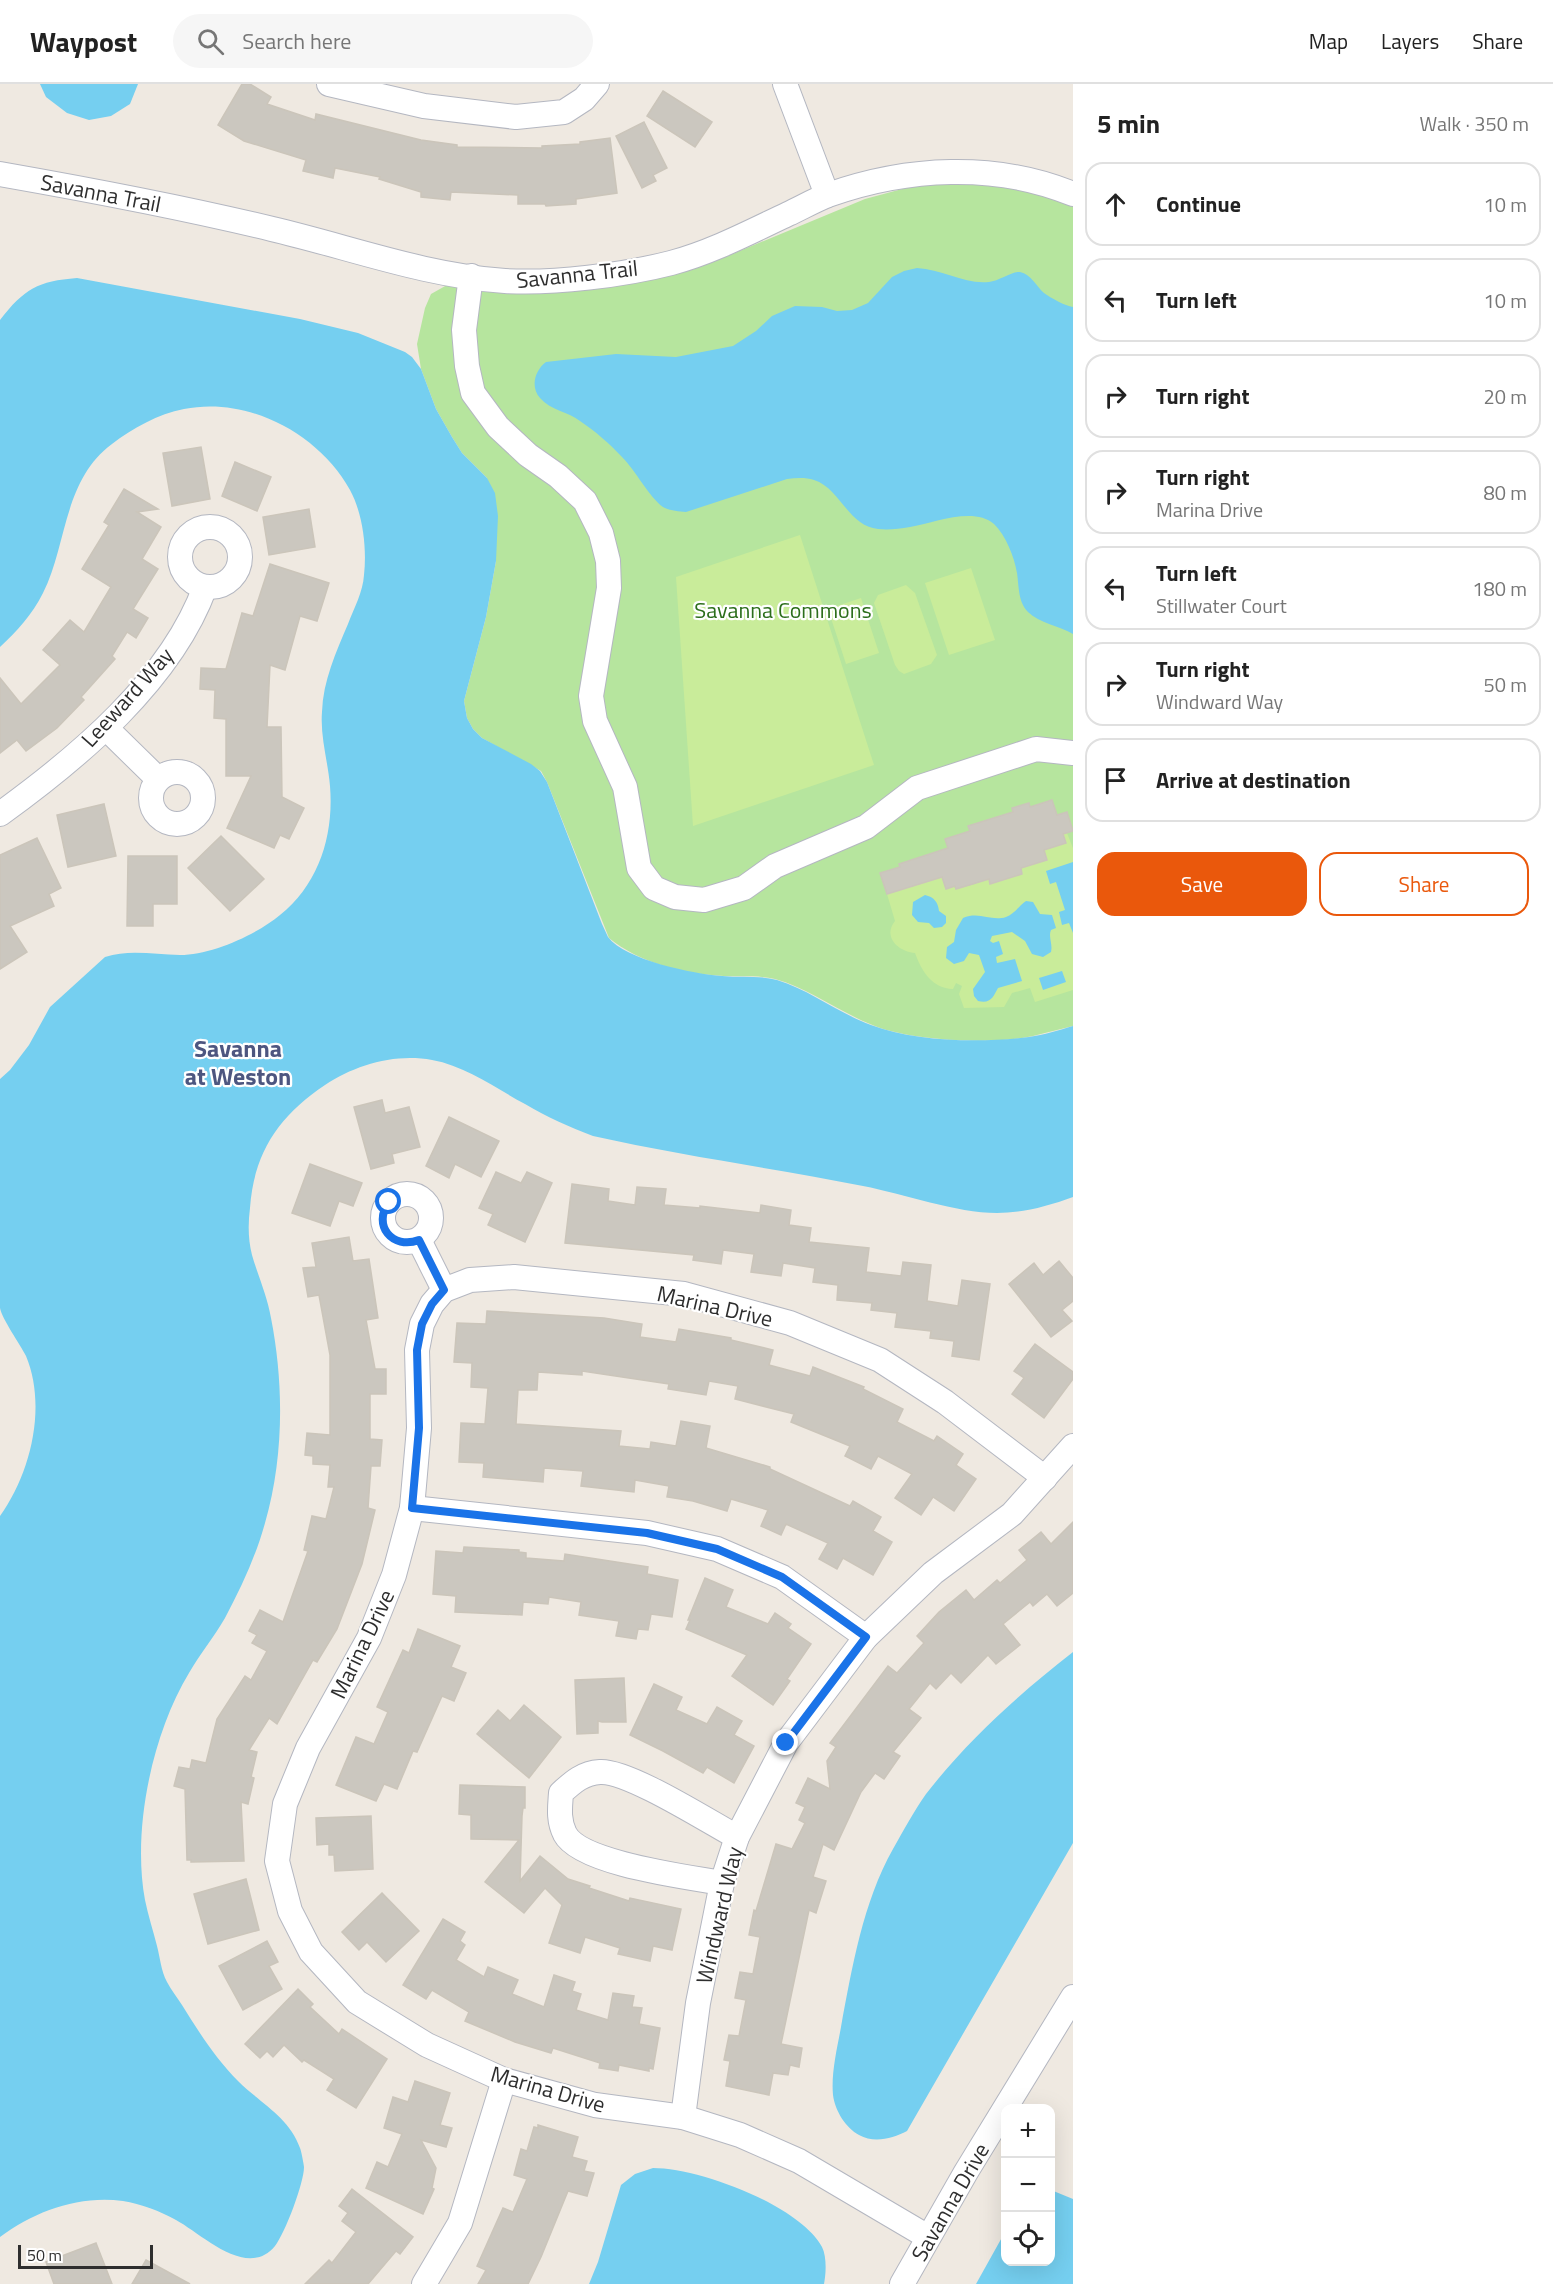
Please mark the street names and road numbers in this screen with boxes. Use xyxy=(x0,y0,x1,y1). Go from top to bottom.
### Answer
street label: Savanna Trail xyxy=(38,165,164,221)
street label: Savanna Trail xyxy=(515,251,639,297)
street label: Leeward Way xyxy=(73,639,182,755)
street label: Marina Drive xyxy=(654,1276,776,1336)
street label: Marina Drive xyxy=(321,1584,403,1704)
street label: Windward Way xyxy=(687,1843,751,1987)
street label: Marina Drive xyxy=(487,2056,609,2122)
street label: Savanna Drive xyxy=(902,2136,998,2268)

